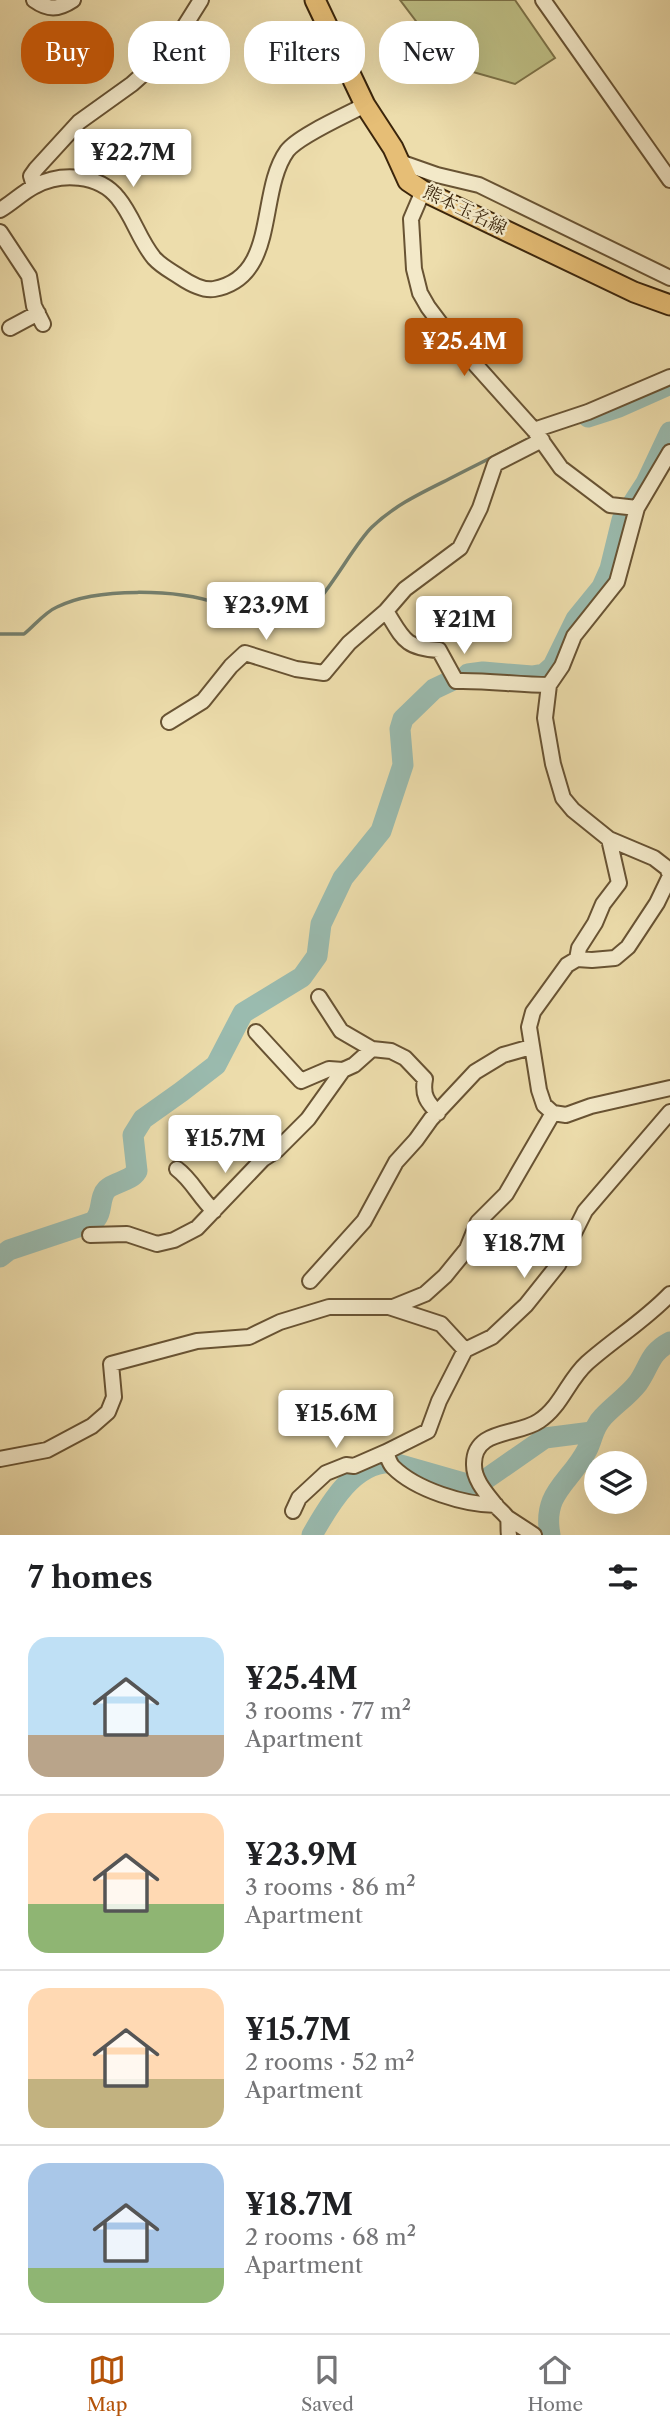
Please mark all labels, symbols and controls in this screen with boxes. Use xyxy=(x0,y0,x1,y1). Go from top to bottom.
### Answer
chip: Buy xyxy=(21,21,114,84)
chip: Rent xyxy=(128,21,230,84)
chip: Filters xyxy=(244,21,365,84)
chip: New xyxy=(379,21,479,84)
pin: ¥22.7M xyxy=(76,130,190,189)
text: ¥22.7M xyxy=(90,138,176,166)
street label: 熊本玉名線 xyxy=(420,180,510,240)
pin: ¥25.4M xyxy=(407,318,521,378)
text: ¥25.4M xyxy=(421,327,507,355)
pin: ¥23.9M xyxy=(209,582,323,642)
text: ¥23.9M xyxy=(223,591,309,619)
pin: ¥21M xyxy=(423,596,505,656)
text: ¥21M xyxy=(432,605,496,633)
pin: ¥15.7M xyxy=(168,1116,282,1175)
text: ¥15.7M xyxy=(184,1124,266,1152)
pin: ¥18.7M xyxy=(467,1220,581,1280)
text: ¥18.7M xyxy=(483,1229,565,1257)
pin: ¥15.6M xyxy=(279,1390,393,1450)
text: ¥15.6M xyxy=(294,1399,378,1427)
map controls xyxy=(584,1451,647,1514)
button: layers xyxy=(584,1451,647,1514)
icon: filters xyxy=(604,1558,642,1596)
text: 7 homes xyxy=(28,1559,153,1596)
text: ¥25.4M xyxy=(245,1660,358,1697)
icon: home xyxy=(84,1665,168,1749)
text: 3 rooms · 77 m² xyxy=(245,1697,411,1725)
text: Apartment xyxy=(245,1725,363,1753)
text: ¥23.9M xyxy=(245,1836,358,1873)
icon: home xyxy=(84,1841,168,1925)
text: 3 rooms · 86 m² xyxy=(245,1873,416,1901)
text: Apartment xyxy=(245,1901,363,1929)
text: ¥15.7M xyxy=(245,2011,351,2048)
icon: home xyxy=(84,2016,168,2100)
text: 2 rooms · 52 m² xyxy=(245,2048,415,2076)
text: Apartment xyxy=(245,2076,363,2104)
text: ¥18.7M xyxy=(245,2186,353,2223)
icon: home xyxy=(84,2191,168,2275)
text: 2 rooms · 68 m² xyxy=(245,2223,416,2251)
text: Apartment xyxy=(245,2251,363,2279)
tab: Map xyxy=(87,2351,128,2416)
tab: Saved xyxy=(301,2351,354,2416)
tab: Home xyxy=(527,2351,583,2416)

